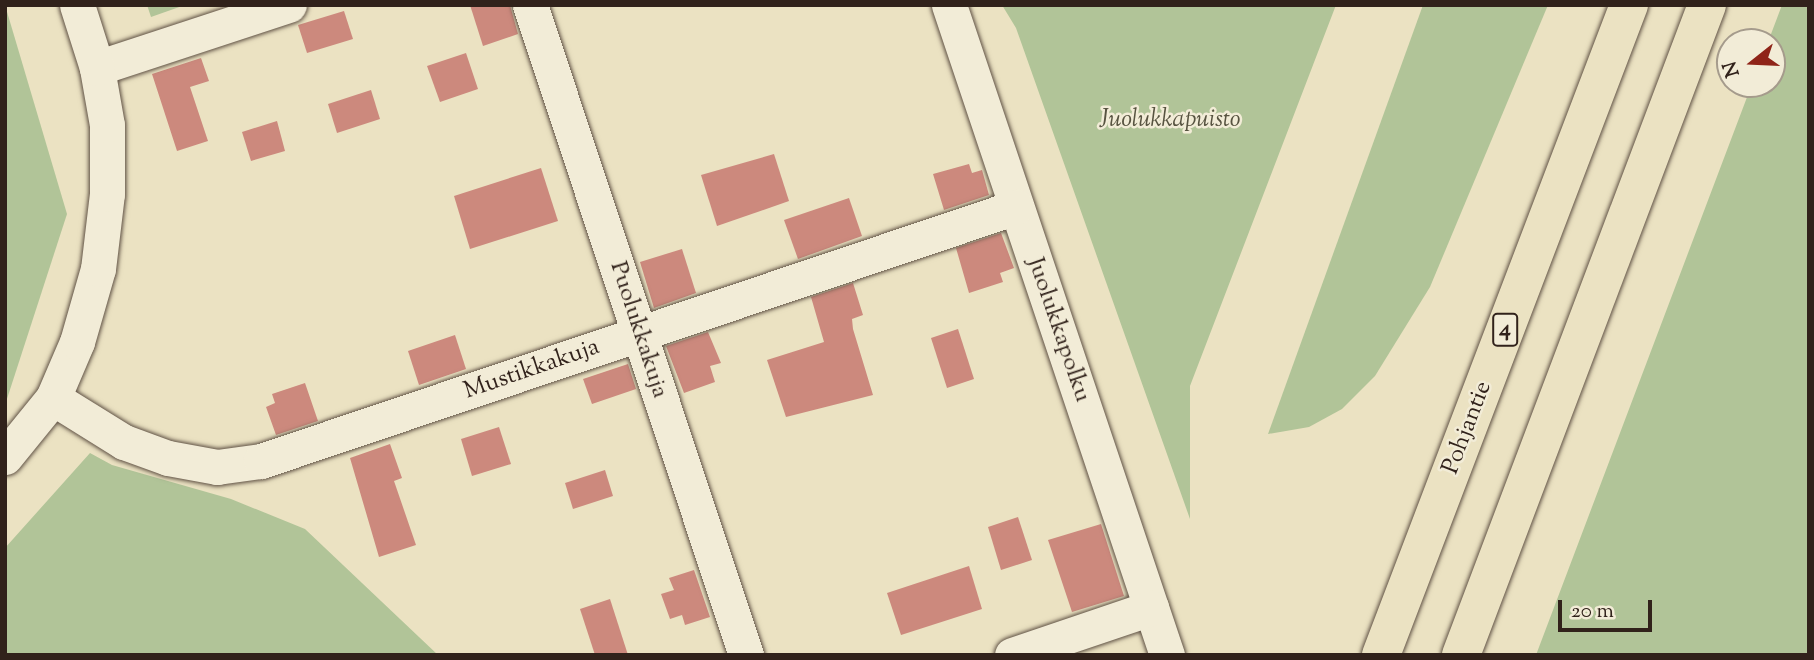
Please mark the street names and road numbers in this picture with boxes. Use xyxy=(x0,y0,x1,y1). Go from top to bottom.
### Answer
street label: Juolukkapolku xyxy=(1020,254,1096,406)
street label: Puolukkakuja xyxy=(602,258,674,402)
road number: 4 xyxy=(1491,310,1519,350)
street label: Mustikkakuja xyxy=(460,333,604,407)
street label: Pohjantie xyxy=(1437,377,1499,479)

